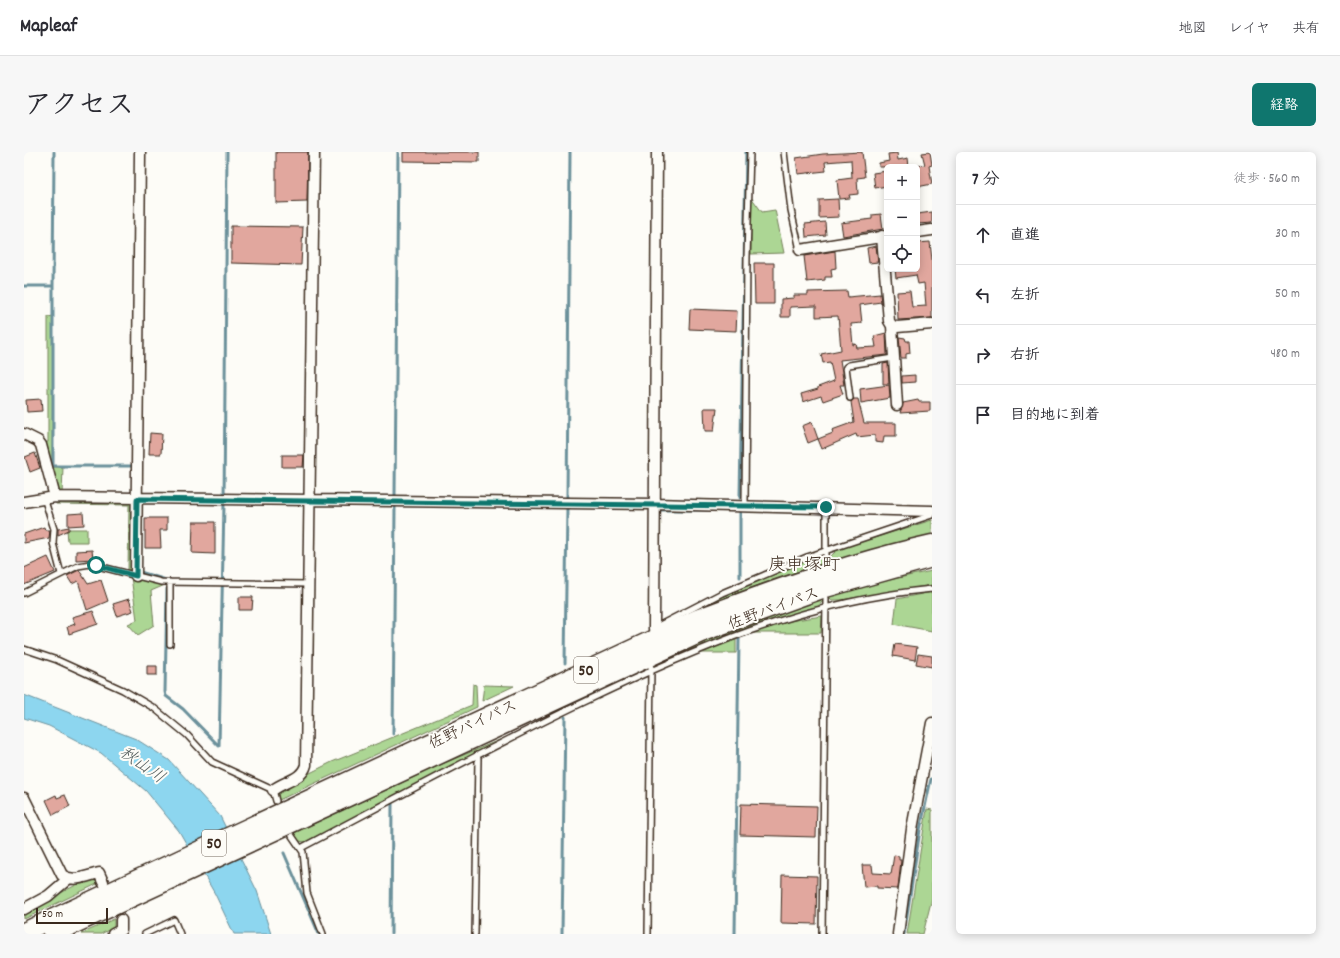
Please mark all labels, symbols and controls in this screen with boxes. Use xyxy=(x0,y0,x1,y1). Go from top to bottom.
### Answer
text: Mapleaf xyxy=(20,14,77,41)
text: 地図 xyxy=(1179,19,1207,39)
text: レイヤ xyxy=(1229,19,1270,39)
text: 共有 xyxy=(1292,19,1320,39)
button: 経路 xyxy=(1252,83,1316,126)
text: アクセス xyxy=(24,88,134,128)
map controls xyxy=(884,164,920,272)
button: + xyxy=(884,164,920,200)
text: 7 分 xyxy=(972,169,999,193)
text: 徒歩 · 560 m xyxy=(1234,170,1300,189)
button: − xyxy=(884,200,920,236)
icon: ahead xyxy=(972,224,994,246)
text: 直進 xyxy=(1010,225,1040,247)
text: 30 m xyxy=(1275,225,1300,244)
button: locate xyxy=(884,236,920,272)
icon: left xyxy=(972,284,994,306)
text: 左折 xyxy=(1010,285,1040,307)
text: 50 m xyxy=(1275,285,1300,304)
icon: right xyxy=(972,344,994,366)
text: 右折 xyxy=(1010,345,1040,367)
text: 480 m xyxy=(1270,345,1300,364)
icon: arrive xyxy=(972,404,994,426)
text: 目的地に到着 xyxy=(1010,405,1100,427)
route end xyxy=(817,498,835,516)
district label: 庚申塚町 xyxy=(768,554,840,579)
route start xyxy=(87,556,105,574)
street label: 佐野バイパス xyxy=(725,582,823,637)
road number: 50 xyxy=(574,657,598,683)
street label: 佐野バイパス xyxy=(425,695,521,756)
water label: 秋山川 xyxy=(114,742,169,791)
road number: 50 xyxy=(202,830,226,856)
scale bar xyxy=(36,906,108,925)
text: 50 m xyxy=(42,907,63,923)

